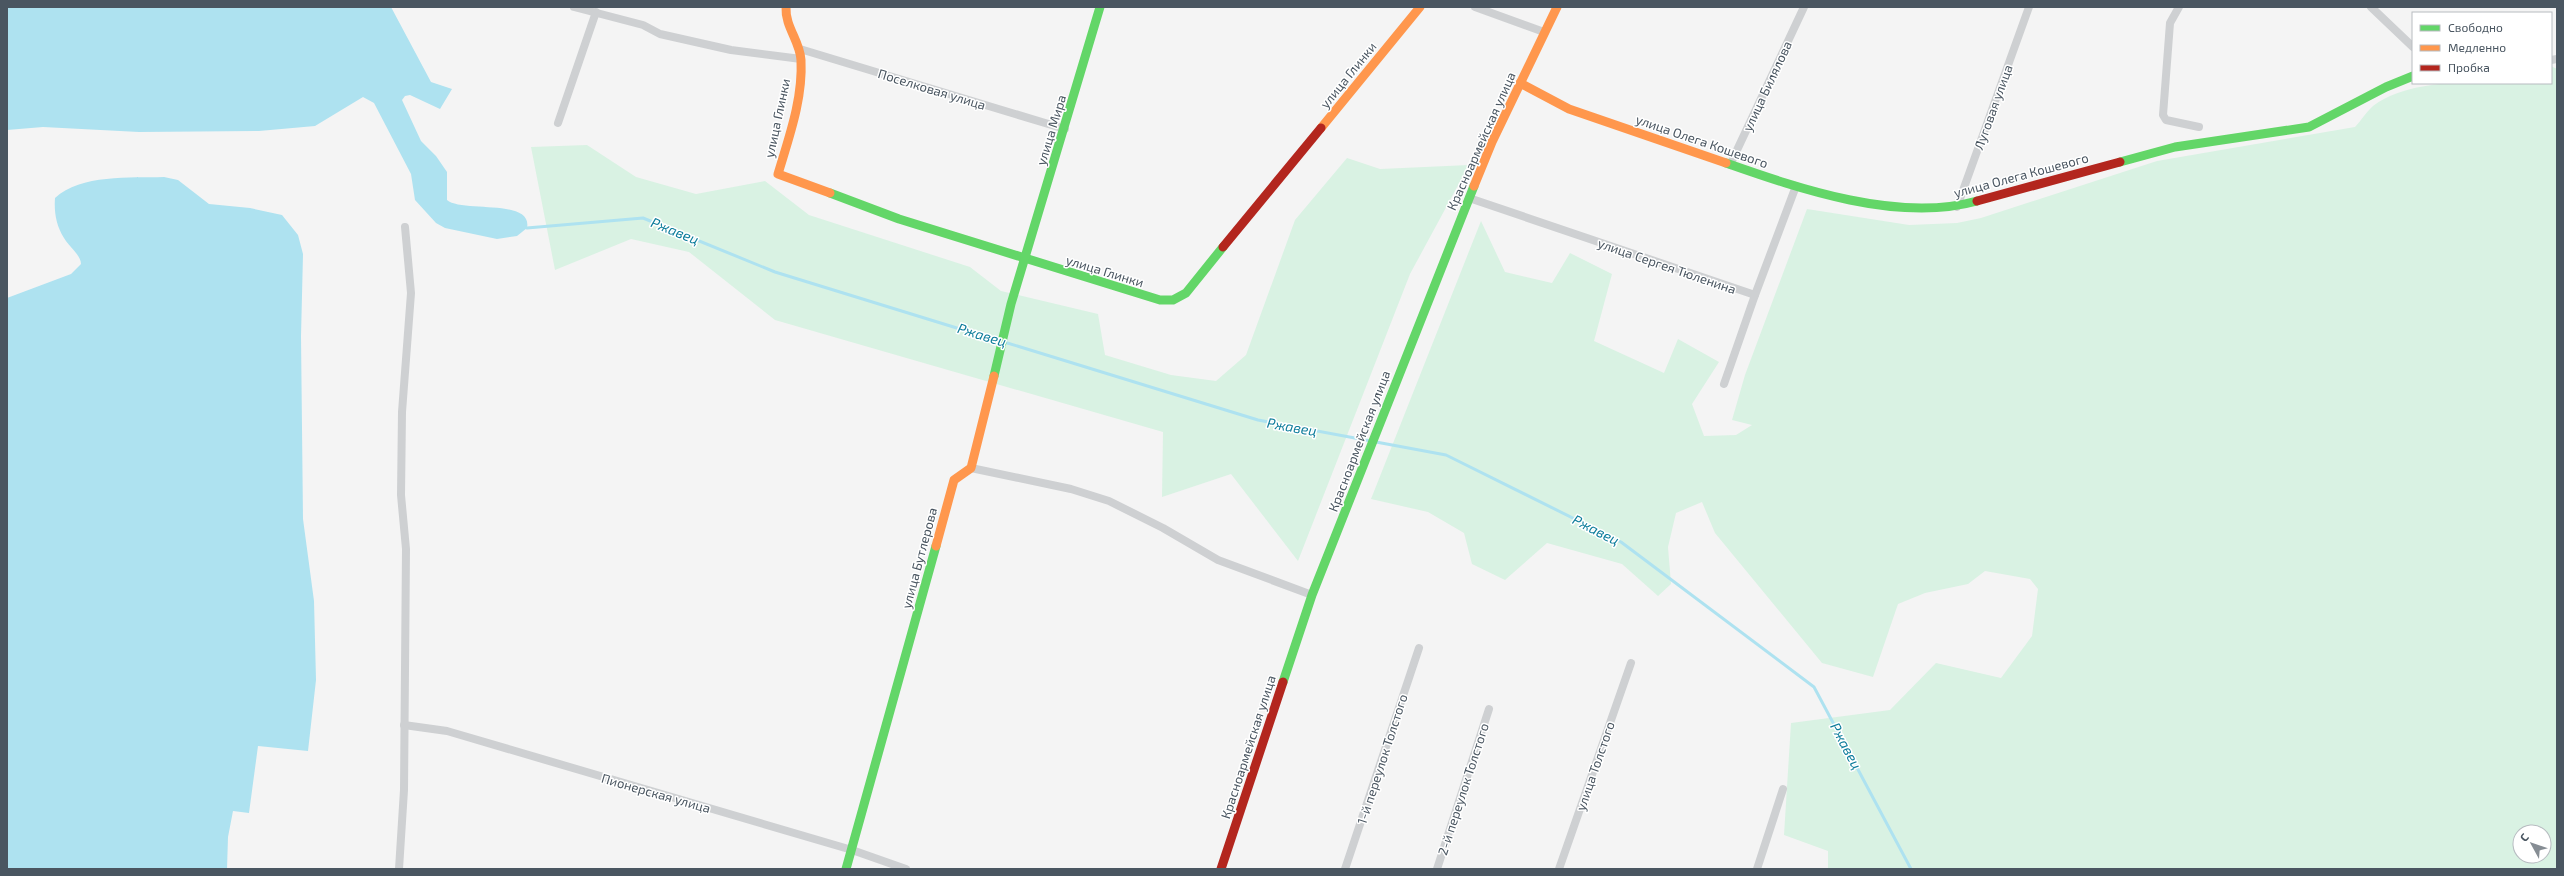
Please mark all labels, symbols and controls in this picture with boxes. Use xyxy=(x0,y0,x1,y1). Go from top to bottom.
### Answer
legend xyxy=(2412,12,2552,84)
text: Свободно xyxy=(2448,20,2503,34)
street label: улица Билялова xyxy=(1739,38,1795,134)
street label: улица Глинки xyxy=(1316,39,1380,111)
text: Медленно xyxy=(2448,40,2506,54)
text: Пробка xyxy=(2448,60,2490,74)
street label: Луговая улица xyxy=(1970,62,2016,152)
street label: Поселковая улица xyxy=(876,65,988,113)
street label: Красноармейская улица xyxy=(1443,69,1519,213)
street label: улица Глинки xyxy=(761,77,793,159)
street label: улица Мира xyxy=(1033,93,1069,167)
street label: улица Олега Кошевого xyxy=(1634,111,1770,171)
street label: улица Олега Кошевого xyxy=(1952,149,2090,201)
water label: Ржавец xyxy=(649,213,702,248)
street label: улица Сергея Тюленина xyxy=(1596,235,1738,297)
street label: улица Глинки xyxy=(1064,252,1146,290)
water label: Ржавец xyxy=(956,319,1009,350)
street label: Красноармейская улица xyxy=(1325,368,1393,514)
water label: Ржавец xyxy=(1266,414,1318,439)
street label: улица Бутлерова xyxy=(898,506,940,610)
water label: Ржавец xyxy=(1570,511,1623,549)
street label: Красноармейская улица xyxy=(1217,673,1279,821)
street label: 1-й переулок Толстого xyxy=(1353,692,1411,826)
street label: улица Толстого xyxy=(1572,719,1618,813)
water label: Ржавец xyxy=(1827,720,1866,772)
street label: 2-й переулок Толстого xyxy=(1434,721,1492,857)
street label: Пионерская улица xyxy=(600,770,712,816)
north arrow xyxy=(2512,824,2552,864)
text: С xyxy=(2517,830,2531,844)

